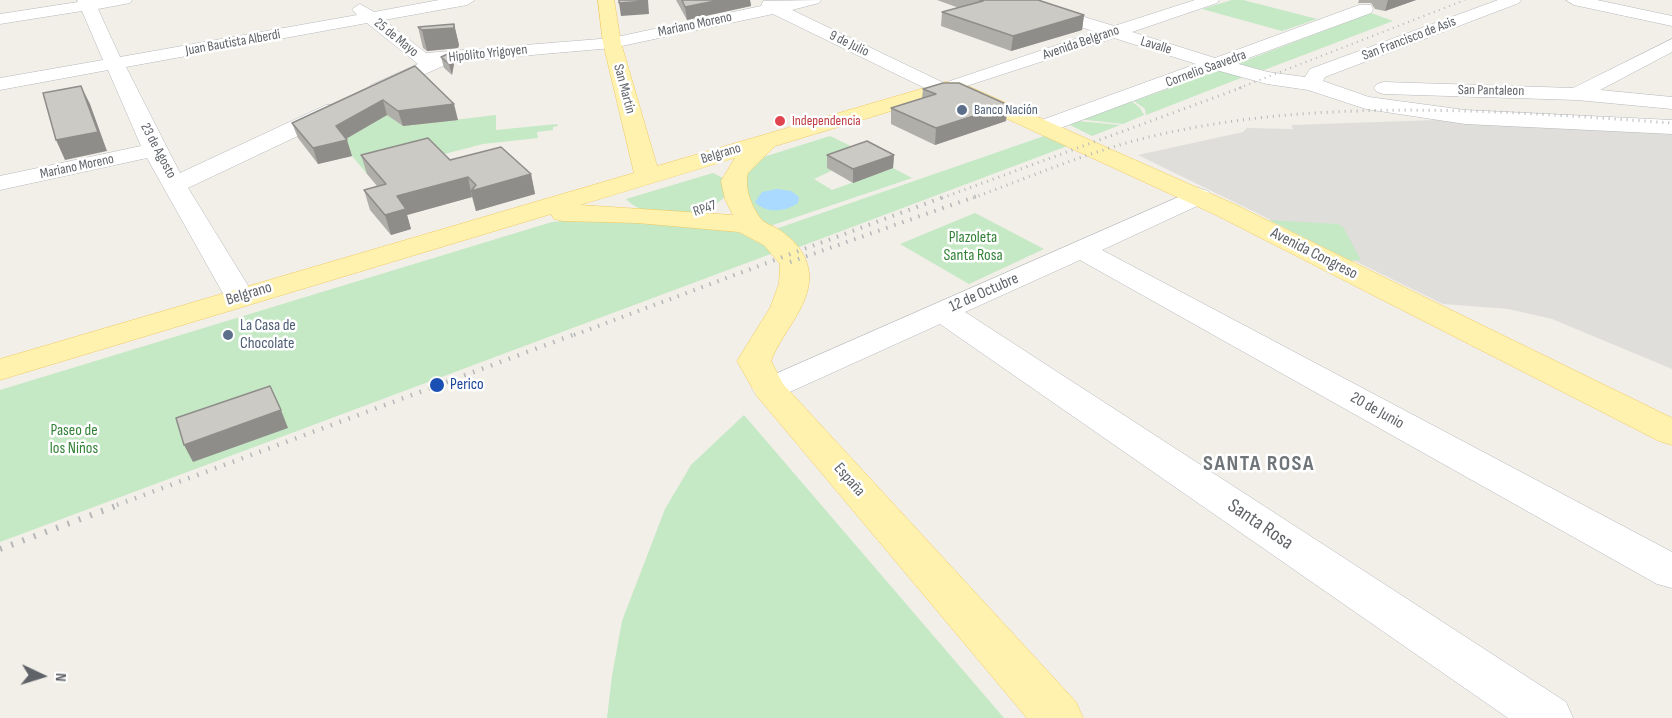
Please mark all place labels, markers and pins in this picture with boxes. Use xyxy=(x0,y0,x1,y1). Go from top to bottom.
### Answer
place label: Banco Nación xyxy=(974,102,1038,118)
marker: Banco Nación xyxy=(955,103,969,117)
place label: Independencia xyxy=(792,113,861,129)
marker: Independencia xyxy=(773,114,787,128)
place label: La Casa de Chocolate xyxy=(240,316,296,354)
marker: La Casa de Chocolate xyxy=(221,328,235,342)
place label: Perico xyxy=(450,375,484,395)
marker: Perico xyxy=(428,376,446,394)

